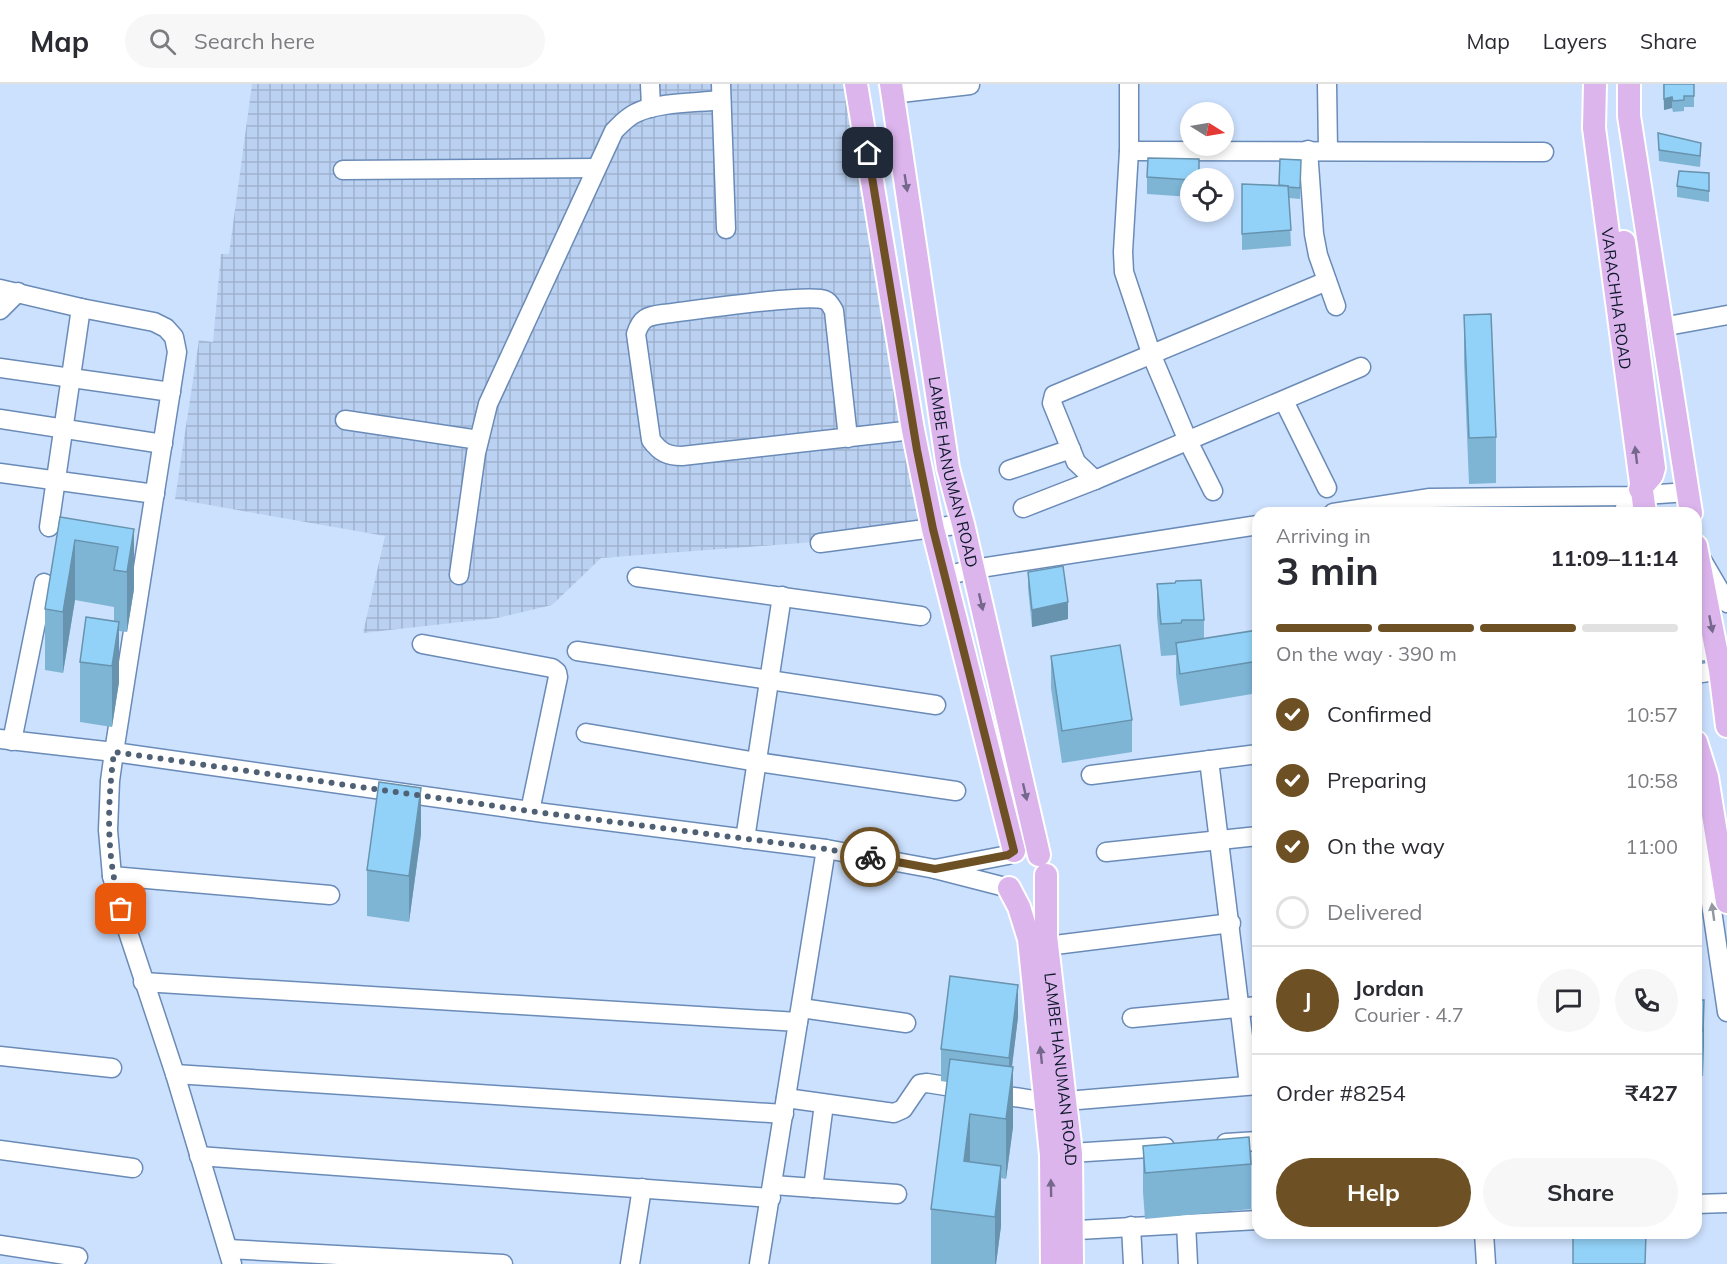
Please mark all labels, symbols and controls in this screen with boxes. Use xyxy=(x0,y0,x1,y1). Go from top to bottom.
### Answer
search box xyxy=(125,14,545,68)
text: Map xyxy=(30,24,89,59)
icon: search xyxy=(146,25,179,58)
text: Search here xyxy=(194,27,315,55)
text: Map xyxy=(1467,28,1510,54)
text: Layers xyxy=(1543,28,1607,54)
text: Share xyxy=(1640,28,1697,54)
north arrow xyxy=(1180,102,1234,156)
map controls xyxy=(1180,102,1234,222)
pin xyxy=(842,127,893,178)
icon: home xyxy=(851,136,884,169)
button: locate xyxy=(1180,168,1234,222)
one-way arrow xyxy=(901,174,910,193)
street label: VARACHHA ROAD xyxy=(1597,226,1636,371)
street label: LAMBE HANUMAN ROAD xyxy=(925,375,983,569)
one-way arrow xyxy=(1631,446,1641,465)
text: Arriving in xyxy=(1276,523,1371,548)
text: 11:09–11:14 xyxy=(1550,544,1678,572)
text: 3 min xyxy=(1276,546,1379,595)
one-way arrow xyxy=(977,593,987,611)
one-way arrow xyxy=(1707,614,1716,633)
text: On the way · 390 m xyxy=(1276,641,1457,666)
icon: check xyxy=(1276,698,1309,731)
text: Confirmed xyxy=(1327,700,1432,728)
text: 10:57 xyxy=(1625,702,1678,727)
icon: check xyxy=(1276,764,1309,797)
text: Preparing xyxy=(1327,766,1427,794)
text: 10:58 xyxy=(1625,768,1678,793)
one-way arrow xyxy=(1021,783,1030,802)
courier xyxy=(840,827,900,887)
icon: check xyxy=(1276,830,1309,863)
text: On the way xyxy=(1327,832,1445,860)
text: 11:00 xyxy=(1625,834,1678,859)
icon: bike xyxy=(854,841,887,874)
pin xyxy=(95,883,146,934)
icon: bag xyxy=(104,892,137,925)
text: Delivered xyxy=(1327,898,1422,926)
one-way arrow xyxy=(1708,903,1717,922)
button: chat xyxy=(1537,969,1600,1032)
button: phone xyxy=(1615,969,1678,1032)
street label: LAMBE HANUMAN ROAD xyxy=(1040,971,1081,1166)
text: Jordan xyxy=(1354,974,1424,1002)
text: J xyxy=(1304,986,1311,1014)
text: Courier · 4.7 xyxy=(1354,1002,1464,1027)
one-way arrow xyxy=(1036,1045,1046,1064)
text: Order #8254 xyxy=(1276,1079,1406,1107)
text: ₹427 xyxy=(1625,1079,1678,1107)
button: Help xyxy=(1276,1158,1471,1227)
button: Share xyxy=(1483,1158,1678,1227)
one-way arrow xyxy=(1047,1179,1056,1198)

